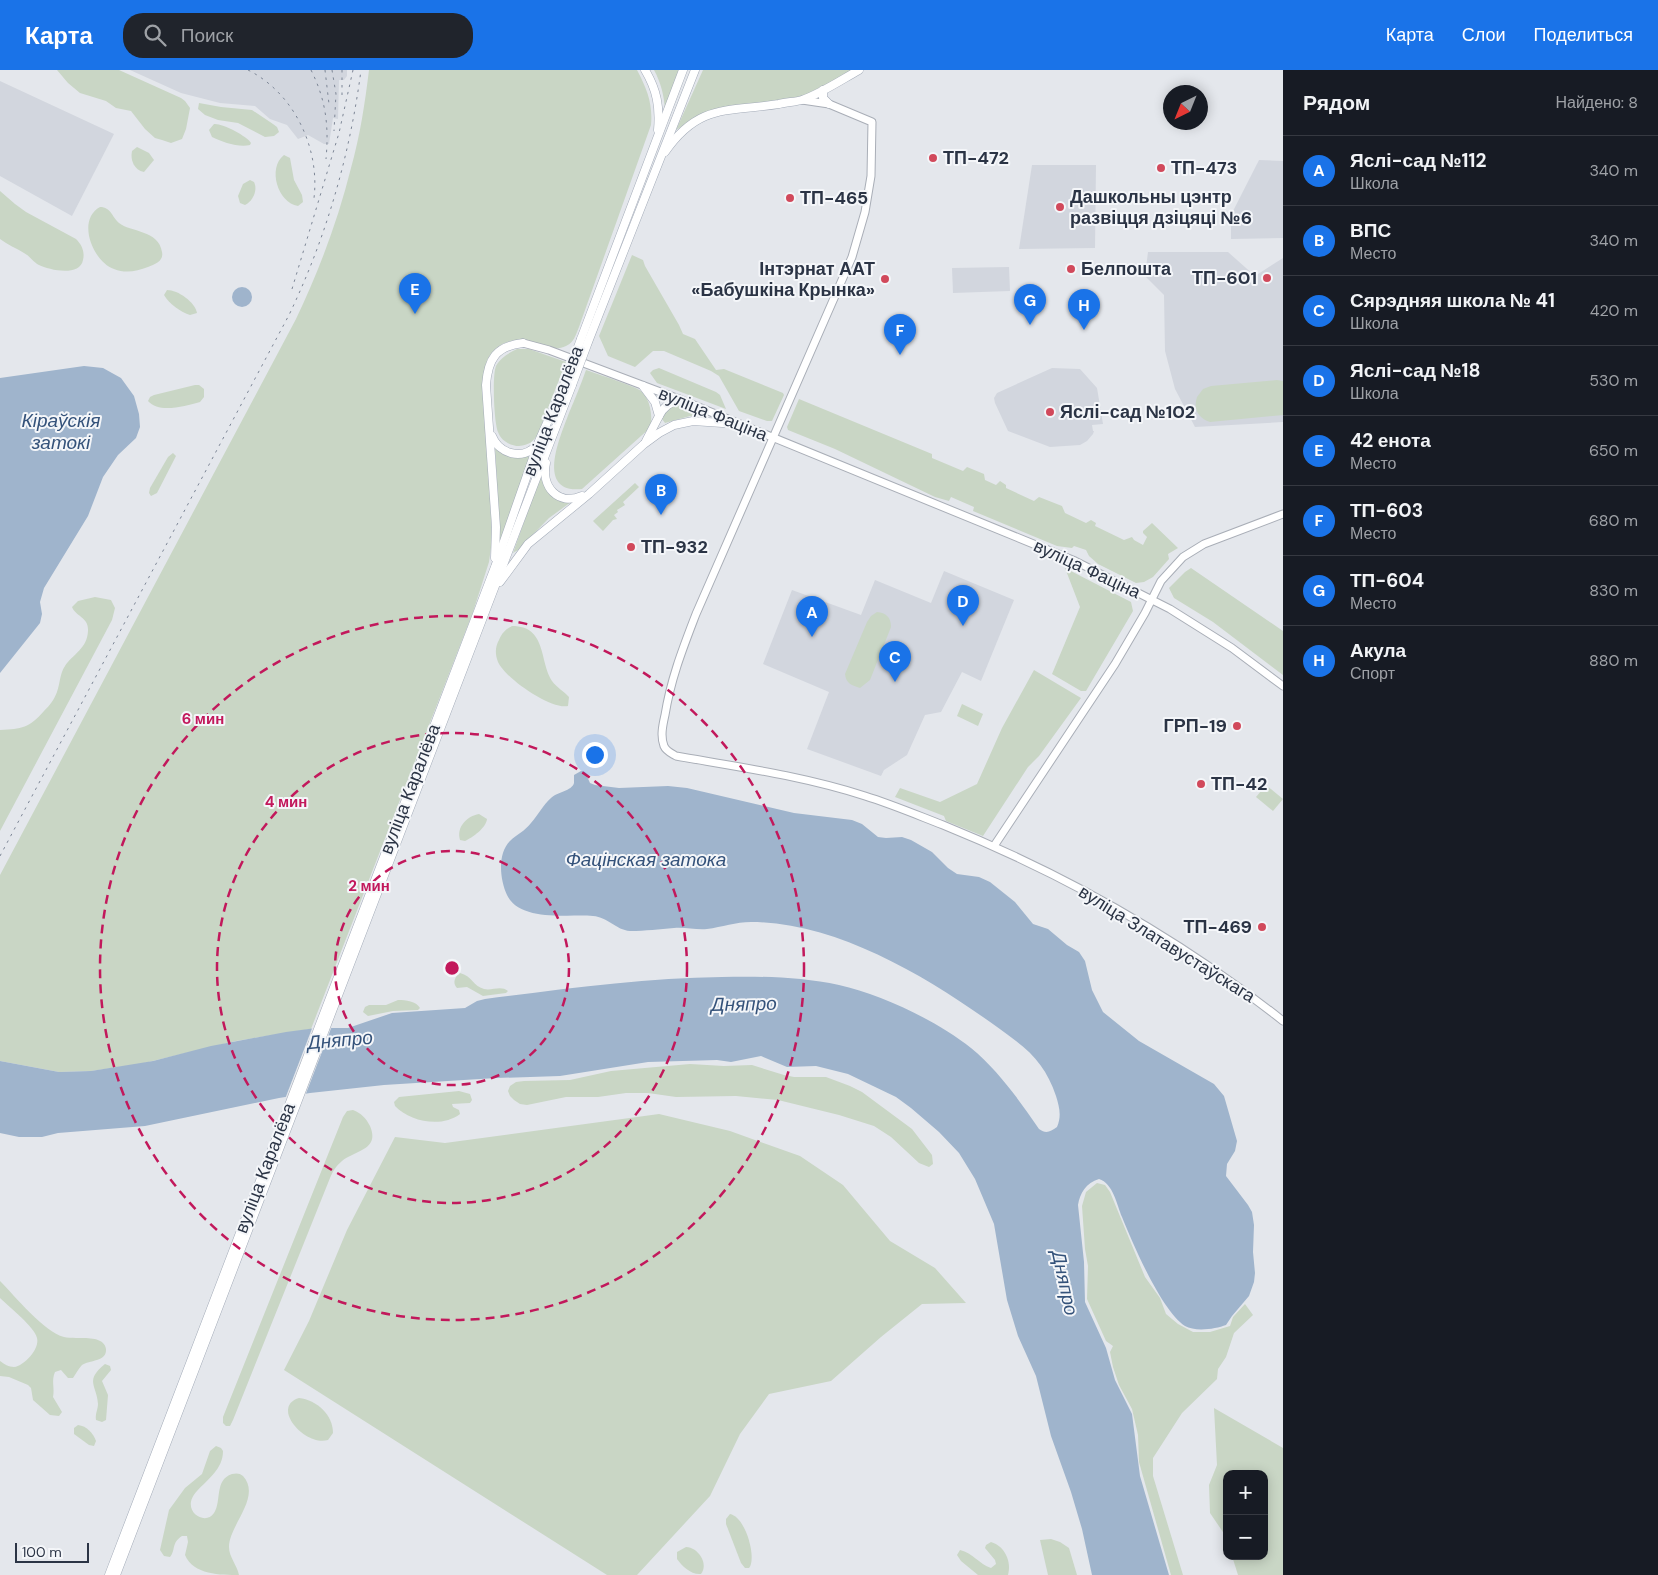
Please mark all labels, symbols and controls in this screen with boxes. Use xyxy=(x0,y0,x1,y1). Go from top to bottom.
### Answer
search box xyxy=(123,13,473,58)
text: Карта xyxy=(25,20,93,51)
icon: search xyxy=(141,21,169,49)
text: Поиск xyxy=(181,23,233,48)
text: Карта xyxy=(1386,23,1434,47)
text: Слои xyxy=(1462,23,1506,47)
text: Поделиться xyxy=(1534,23,1633,47)
north arrow xyxy=(1163,85,1208,130)
text: Рядом xyxy=(1303,89,1370,117)
text: Найдено: 8 xyxy=(1555,92,1638,113)
place label: ТП-472 xyxy=(943,146,1009,170)
text: Яслі-сад №112 xyxy=(1350,148,1486,173)
marker: ТП-472 xyxy=(927,152,939,164)
place label: ТП-473 xyxy=(1171,156,1237,180)
text: A xyxy=(1313,160,1325,181)
text: 340 m xyxy=(1589,160,1638,181)
marker: ТП-473 xyxy=(1155,162,1167,174)
text: Школа xyxy=(1350,173,1399,194)
place label: Дашкольны цэнтр развіцця дзіцяці №6 xyxy=(1070,185,1252,230)
place label: ТП-465 xyxy=(800,186,868,210)
marker: ТП-465 xyxy=(784,192,796,204)
marker: Дашкольны цэнтр развіцця дзіцяці №6 xyxy=(1054,201,1066,213)
text: ВПС xyxy=(1350,218,1391,243)
text: B xyxy=(1314,230,1324,251)
text: 340 m xyxy=(1589,230,1638,251)
text: Место xyxy=(1350,243,1396,264)
place label: Інтэрнат ААТ «Бабушкіна Крынка» xyxy=(691,257,875,302)
place label: Белпошта xyxy=(1081,257,1172,281)
marker: Белпошта xyxy=(1065,263,1077,275)
place label: ТП-601 xyxy=(1192,266,1257,290)
marker: ТП-601 xyxy=(1261,272,1273,284)
pin: E xyxy=(399,273,431,314)
marker: Інтэрнат ААТ «Бабушкіна Крынка» xyxy=(879,273,891,285)
pin: G xyxy=(1014,284,1046,325)
text: Сярэдняя школа № 41 xyxy=(1350,288,1555,313)
pin: H xyxy=(1068,289,1100,330)
text: C xyxy=(1313,300,1325,321)
text: 420 m xyxy=(1590,300,1638,321)
text: Школа xyxy=(1350,313,1399,334)
pin: F xyxy=(884,314,916,355)
street label: вуліца Каралёва xyxy=(517,341,589,480)
text: Яслі-сад №18 xyxy=(1350,358,1481,383)
text: D xyxy=(1313,370,1325,391)
text: 530 m xyxy=(1589,370,1638,391)
street label: вуліца Фаціна xyxy=(655,381,772,447)
text: Школа xyxy=(1350,383,1399,404)
place label: Яслі-сад №102 xyxy=(1060,400,1195,424)
marker: Яслі-сад №102 xyxy=(1044,406,1056,418)
water label: Кіраўскія затокі xyxy=(22,408,100,455)
text: 42 енота xyxy=(1350,428,1431,453)
text: E xyxy=(1314,440,1324,461)
text: 650 m xyxy=(1589,440,1638,461)
text: Место xyxy=(1350,453,1396,474)
pin: B xyxy=(645,474,677,515)
text: ТП-603 xyxy=(1350,498,1423,523)
text: F xyxy=(1315,510,1323,531)
text: 680 m xyxy=(1589,510,1638,531)
text: Место xyxy=(1350,523,1396,544)
street label: вуліца Фаціна xyxy=(1030,534,1145,605)
place label: ТП-932 xyxy=(641,535,708,559)
marker: ТП-932 xyxy=(625,541,637,553)
text: ТП-604 xyxy=(1350,568,1424,593)
text: G xyxy=(1313,580,1325,601)
text: 830 m xyxy=(1589,580,1638,601)
pin: D xyxy=(947,585,979,626)
text: Место xyxy=(1350,593,1396,614)
pin: A xyxy=(796,596,828,637)
text: Акула xyxy=(1350,638,1406,663)
pin: C xyxy=(879,641,911,682)
text: H xyxy=(1313,650,1325,671)
text: 880 m xyxy=(1589,650,1638,671)
text: Спорт xyxy=(1350,663,1395,684)
text: 6 мин xyxy=(182,709,224,729)
place label: ГРП-19 xyxy=(1164,714,1227,738)
street label: вуліца Каралёва xyxy=(374,719,446,858)
marker: ГРП-19 xyxy=(1231,720,1243,732)
your location xyxy=(582,742,608,768)
place label: ТП-42 xyxy=(1211,772,1267,796)
marker: ТП-42 xyxy=(1195,778,1207,790)
text: 4 мин xyxy=(265,792,307,812)
water label: Фацінская затока xyxy=(566,847,726,872)
text: 2 мин xyxy=(348,876,390,896)
street label: вуліца Златавустаўскага xyxy=(1074,880,1261,1009)
place label: ТП-469 xyxy=(1184,915,1252,939)
marker: ТП-469 xyxy=(1256,921,1268,933)
centre of rings xyxy=(443,959,461,977)
water label: Дняпро xyxy=(709,991,777,1017)
water label: Дняпро xyxy=(304,1025,374,1055)
street label: вуліца Каралёва xyxy=(229,1098,301,1237)
water label: Дняпро xyxy=(1046,1246,1084,1318)
map controls xyxy=(1223,1470,1268,1560)
button: + xyxy=(1223,1470,1268,1515)
button: − xyxy=(1223,1515,1268,1560)
scale bar xyxy=(15,1540,89,1563)
text: 100 m xyxy=(22,1543,62,1561)

